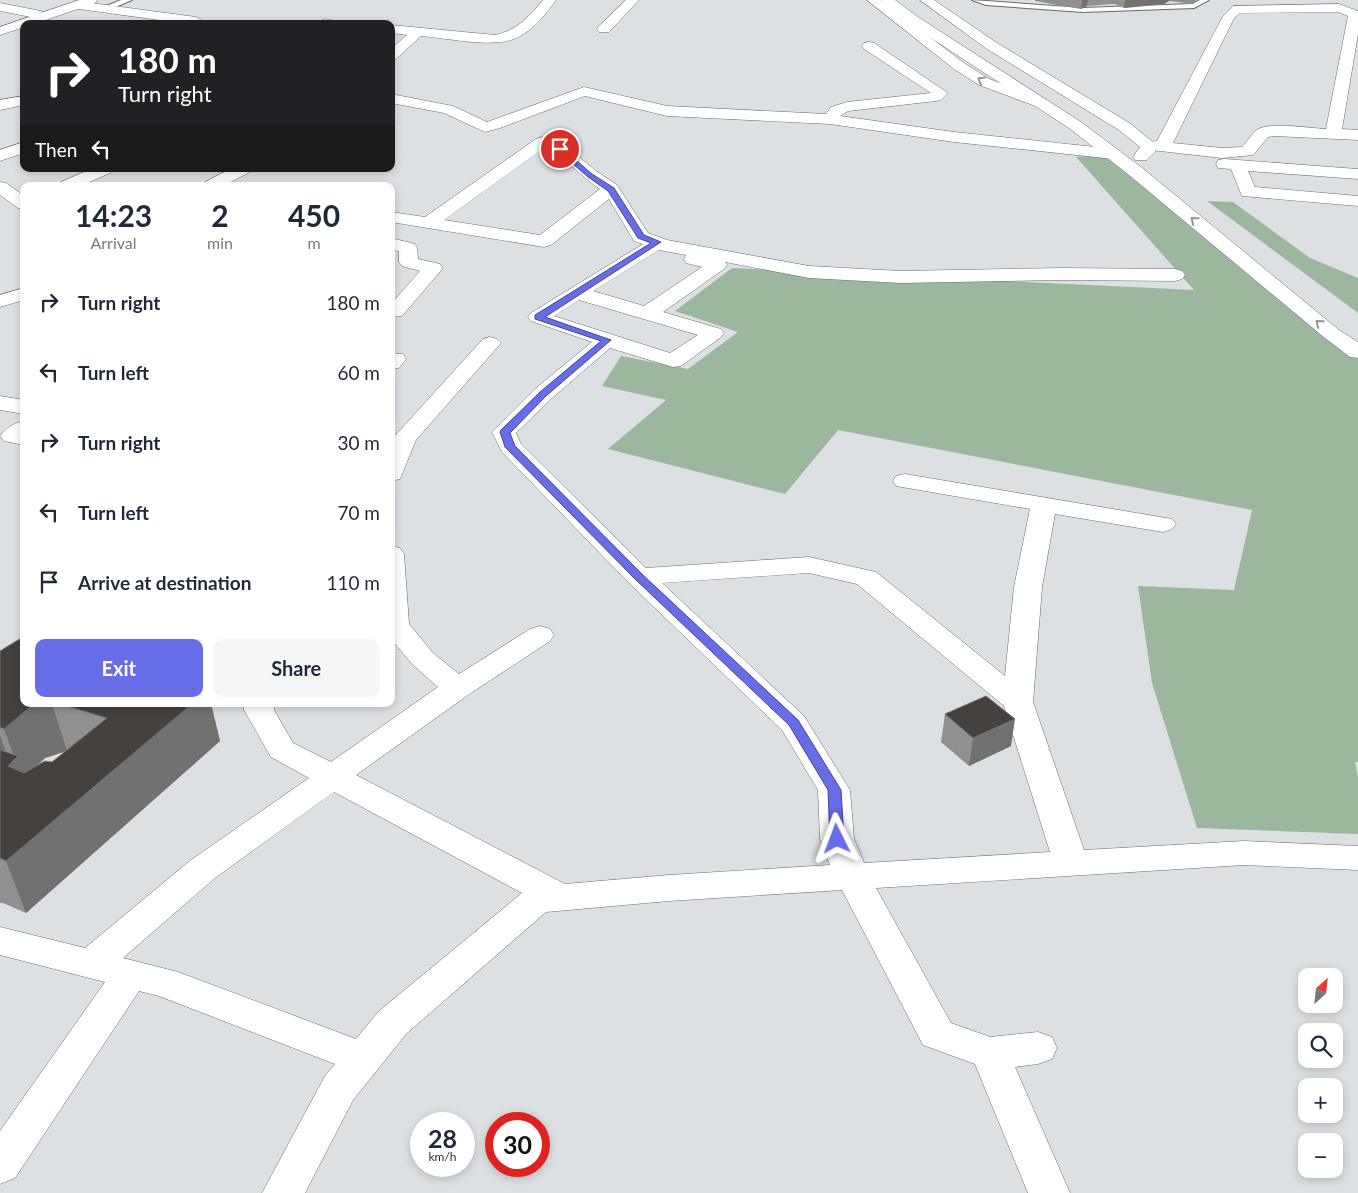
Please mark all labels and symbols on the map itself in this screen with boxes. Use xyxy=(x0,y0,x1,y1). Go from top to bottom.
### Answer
one-way arrow xyxy=(978,76,987,86)
pin xyxy=(539,128,581,170)
one-way arrow xyxy=(1190,216,1199,225)
one-way arrow xyxy=(1316,320,1325,329)
position arrow xyxy=(810,812,862,864)
north arrow xyxy=(1298,968,1342,1012)
speed limit sign: 30 xyxy=(485,1112,550,1177)

